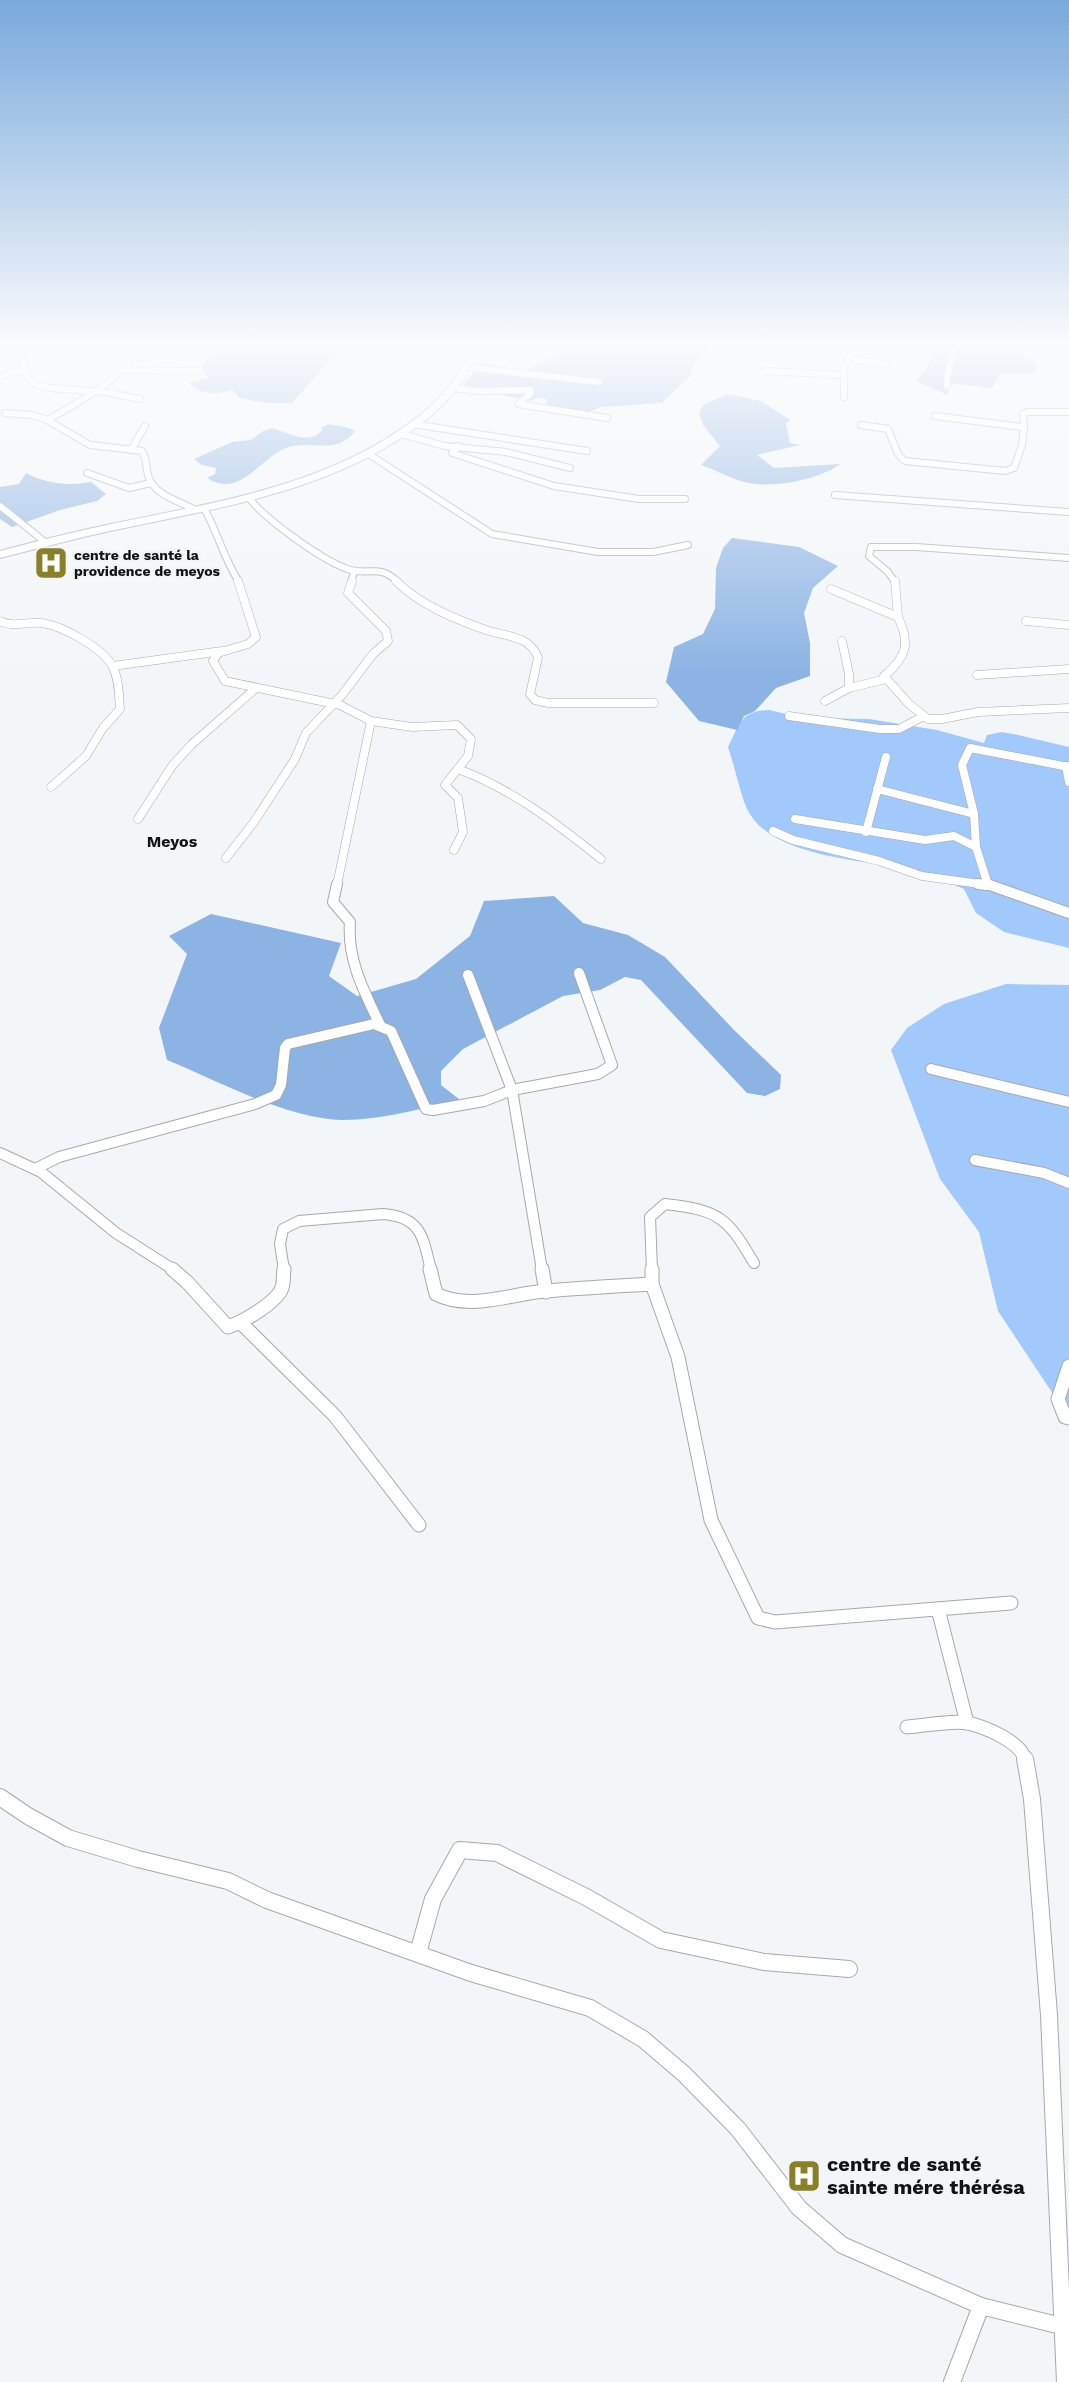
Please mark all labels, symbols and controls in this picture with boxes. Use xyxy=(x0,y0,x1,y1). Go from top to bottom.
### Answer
hospital icon: centre de santé la providence de meyos xyxy=(33,545,69,581)
place label: centre de santé la providence de meyos xyxy=(74,547,221,579)
district label: Meyos xyxy=(147,832,198,851)
place label: centre de santé sainte mére thérésa xyxy=(827,2152,1025,2199)
hospital icon: centre de santé sainte mére thérésa xyxy=(786,2158,822,2194)

